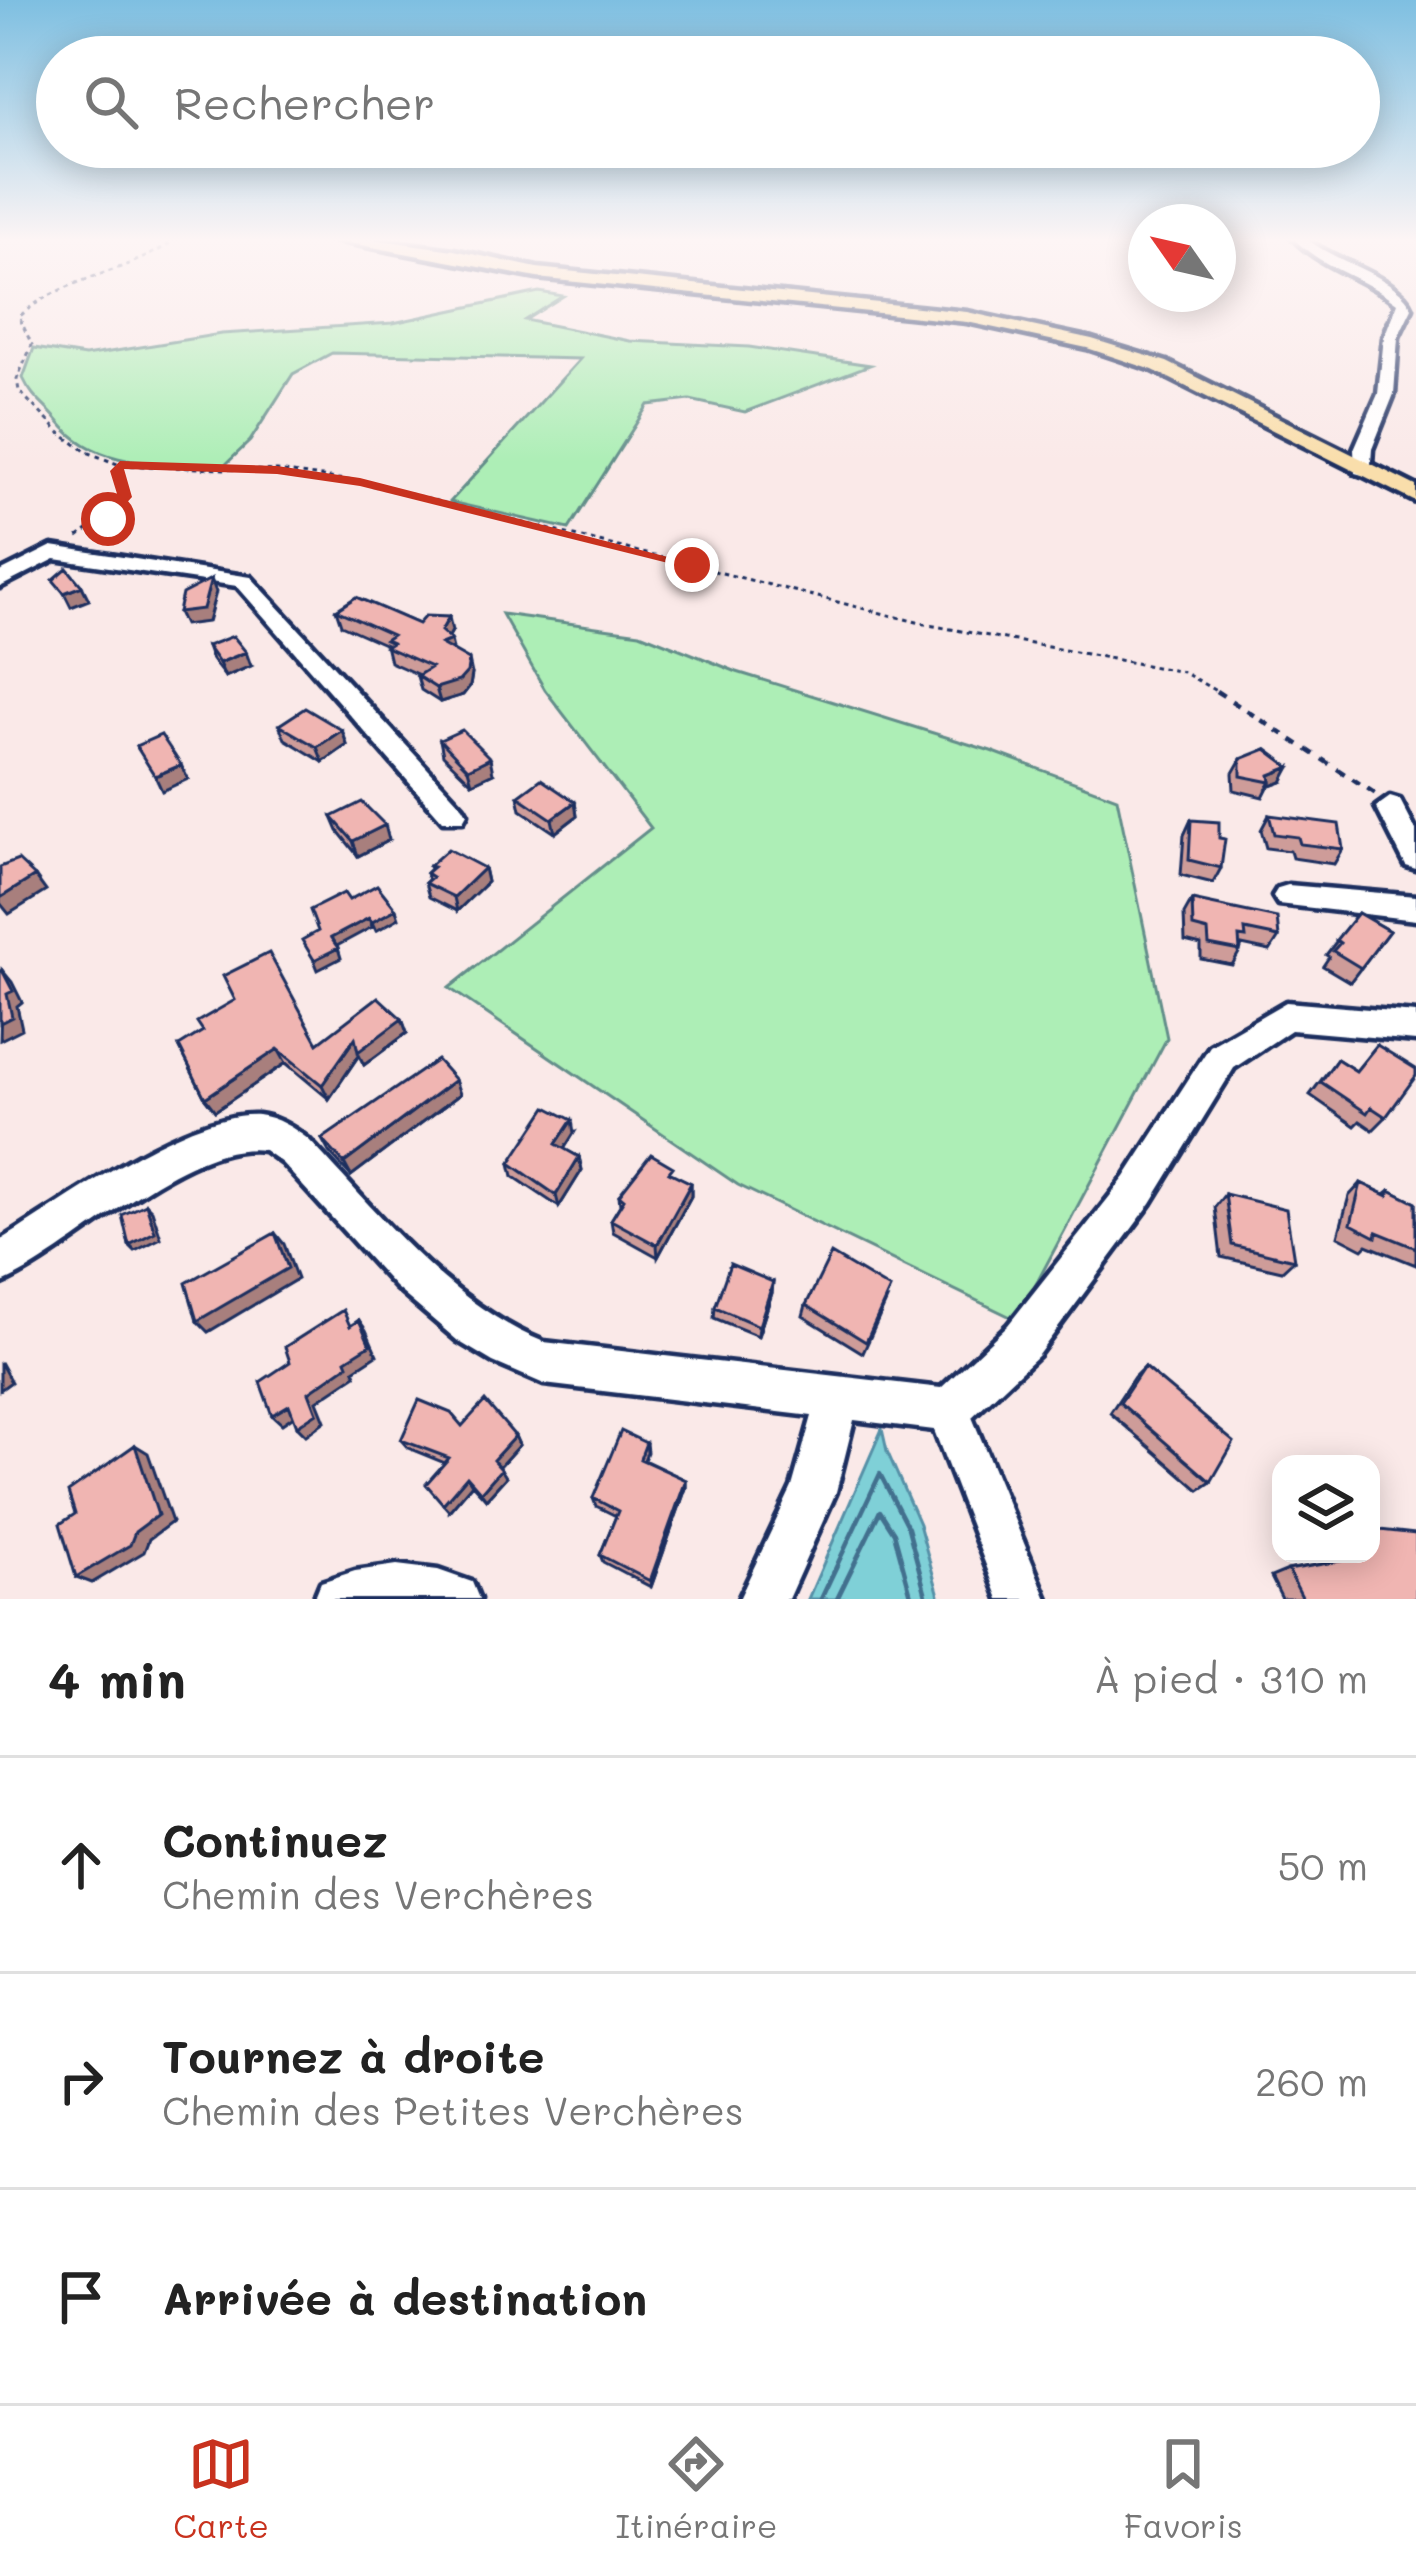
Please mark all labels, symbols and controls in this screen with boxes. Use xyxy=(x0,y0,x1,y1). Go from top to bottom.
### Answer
search box xyxy=(36,36,1380,168)
icon: search xyxy=(78,69,144,135)
text: Rechercher xyxy=(174,73,435,131)
north arrow xyxy=(1128,204,1236,312)
route start xyxy=(81,492,135,546)
route end xyxy=(665,538,719,592)
map controls xyxy=(1272,1455,1380,1563)
button: layers xyxy=(1272,1455,1380,1563)
text: 4 min xyxy=(48,1644,186,1711)
text: À pied · 310 m xyxy=(1094,1652,1368,1703)
text: Continuez xyxy=(162,1810,388,1868)
icon: ahead xyxy=(48,1832,114,1898)
text: 50 m xyxy=(1278,1839,1368,1890)
text: Chemin des Verchères xyxy=(162,1868,594,1919)
text: Tournez à droite xyxy=(162,2026,545,2084)
icon: right xyxy=(48,2048,114,2114)
text: 260 m xyxy=(1255,2055,1368,2106)
text: Chemin des Petites Verchères xyxy=(162,2084,744,2135)
icon: arrive xyxy=(48,2264,114,2330)
text: Arrivée à destination xyxy=(162,2268,647,2326)
tab: Carte xyxy=(173,2431,269,2546)
tab: Itinéraire xyxy=(615,2431,777,2546)
tab: Favoris xyxy=(1124,2431,1243,2546)

